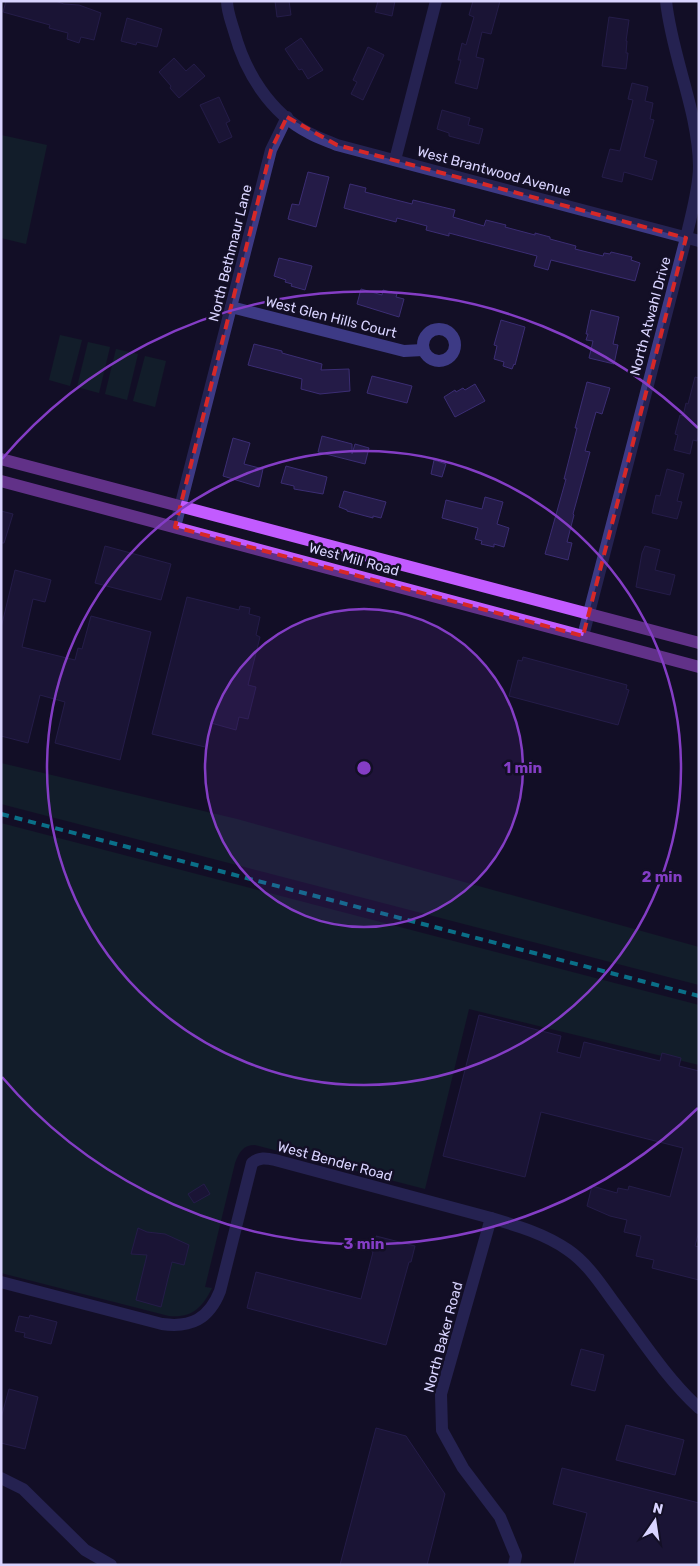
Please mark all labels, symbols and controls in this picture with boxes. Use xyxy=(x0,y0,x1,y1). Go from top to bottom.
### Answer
street label: West Brantwood Avenue xyxy=(415,143,573,200)
street label: North Bethmaur Lane xyxy=(205,183,256,323)
street label: North Atwahl Drive xyxy=(626,255,675,377)
street label: West Glen Hills Court xyxy=(263,293,399,342)
street label: West Mill Road xyxy=(307,539,401,580)
centre of rings xyxy=(355,759,373,777)
text: 1 min xyxy=(504,759,542,777)
text: 2 min xyxy=(642,868,682,886)
street label: West Bender Road xyxy=(276,1138,394,1185)
text: 3 min xyxy=(344,1235,384,1253)
street label: North Baker Road xyxy=(421,1280,466,1394)
north arrow xyxy=(630,1496,680,1546)
text: N xyxy=(651,1499,665,1518)

